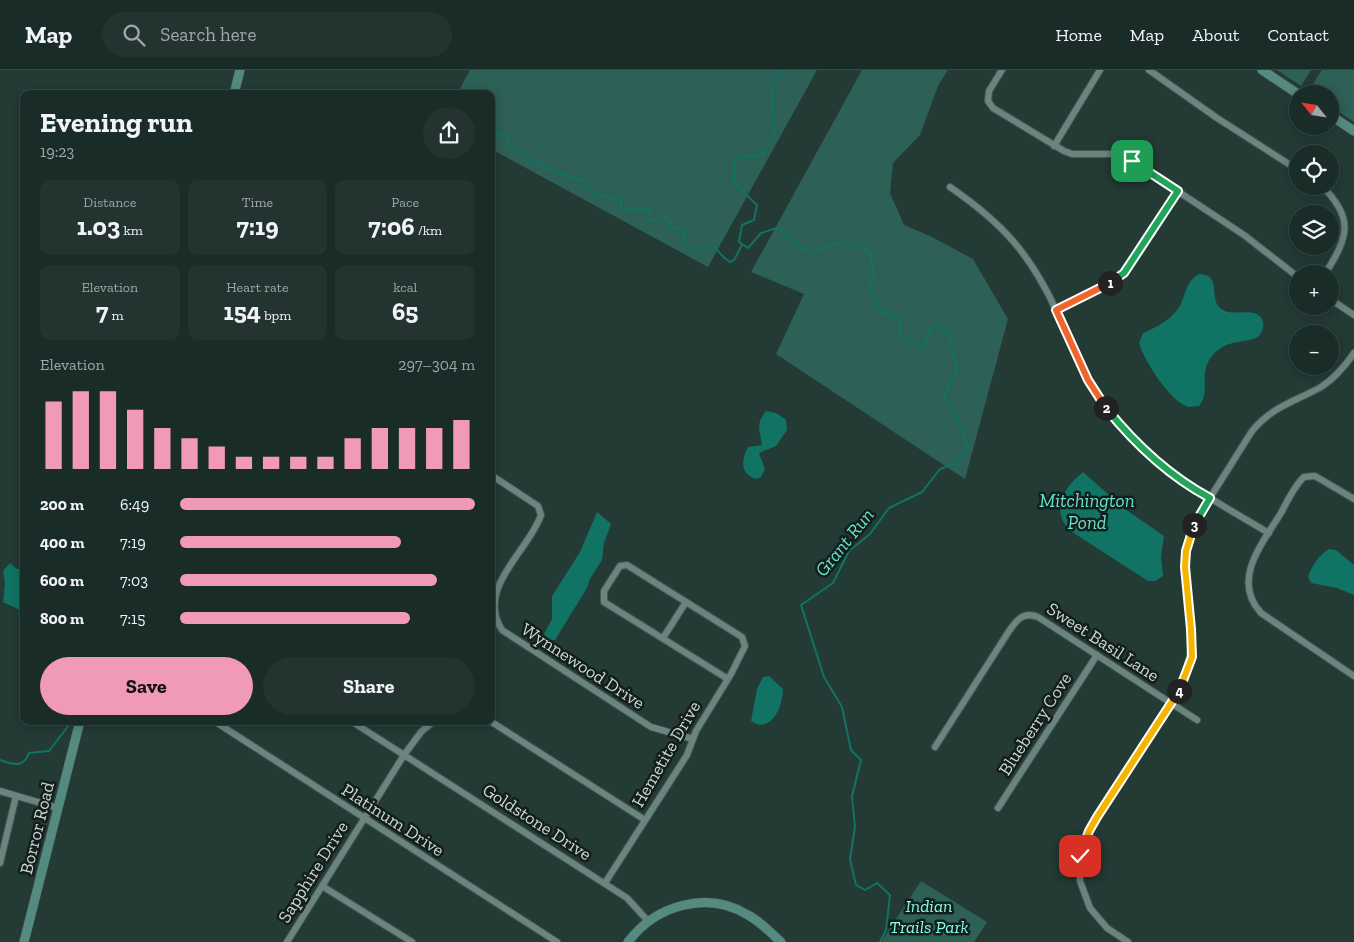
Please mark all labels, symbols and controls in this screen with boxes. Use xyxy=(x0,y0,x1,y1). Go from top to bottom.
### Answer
search box xyxy=(102,12,452,57)
text: Map xyxy=(25,20,72,49)
icon: search xyxy=(120,21,148,49)
text: Search here xyxy=(160,23,257,46)
text: Home xyxy=(1055,24,1102,46)
text: Map xyxy=(1130,24,1164,46)
text: About xyxy=(1192,24,1239,46)
text: Contact xyxy=(1267,24,1329,46)
north arrow xyxy=(1289,85,1339,135)
map controls xyxy=(1289,85,1339,375)
text: Evening run xyxy=(40,106,193,139)
button: share xyxy=(423,107,475,159)
pin xyxy=(1111,140,1153,182)
text: 19:23 xyxy=(40,142,74,161)
button: locate xyxy=(1289,145,1339,195)
icon: arrive xyxy=(1118,147,1146,175)
text: Distance xyxy=(83,194,136,211)
text: Time xyxy=(242,194,273,211)
text: Pace xyxy=(391,194,419,211)
button: layers xyxy=(1289,205,1339,255)
text: 1.03 xyxy=(77,211,120,241)
text: 7:19 xyxy=(236,211,279,241)
text: 7:06 xyxy=(368,211,415,241)
text: km xyxy=(120,222,143,239)
text: /km xyxy=(415,222,442,239)
button: + xyxy=(1289,265,1339,315)
pin: 1 xyxy=(1098,270,1122,296)
text: 1 xyxy=(1108,275,1113,292)
text: Elevation xyxy=(82,279,138,296)
text: Heart rate xyxy=(226,279,289,296)
text: kcal xyxy=(393,279,417,296)
text: 7 xyxy=(96,296,108,326)
text: 154 xyxy=(224,296,261,326)
text: 65 xyxy=(392,296,418,326)
text: m xyxy=(108,307,124,324)
text: bpm xyxy=(261,307,291,324)
button: − xyxy=(1289,325,1339,375)
text: Elevation xyxy=(40,355,105,374)
text: 297–304 m xyxy=(398,355,475,374)
pin: 2 xyxy=(1094,396,1118,420)
text: 2 xyxy=(1103,400,1110,417)
water label: Mitchington Pond xyxy=(1039,489,1135,534)
text: 200 m xyxy=(40,495,84,514)
text: 6:49 xyxy=(120,495,149,514)
water label: Grant Run xyxy=(810,504,879,581)
pin: 3 xyxy=(1182,512,1206,538)
text: 3 xyxy=(1191,517,1198,534)
text: 400 m xyxy=(40,533,85,552)
text: 7:19 xyxy=(120,533,146,552)
text: 600 m xyxy=(40,571,84,590)
text: 7:03 xyxy=(120,571,148,590)
street label: Sweet Basil Lane xyxy=(1043,598,1163,686)
text: 800 m xyxy=(40,609,84,628)
text: 7:15 xyxy=(120,609,145,628)
street label: Wynnewood Drive xyxy=(517,618,649,714)
button: Save xyxy=(40,657,253,715)
button: Share xyxy=(263,657,475,715)
street label: Blueberry Cove xyxy=(994,669,1076,779)
pin: 4 xyxy=(1166,678,1192,704)
text: 4 xyxy=(1176,683,1183,700)
street label: Hemetite Drive xyxy=(627,697,705,811)
street label: Borror Road xyxy=(15,779,59,877)
street label: Platinum Drive xyxy=(338,779,448,861)
street label: Goldstone Drive xyxy=(478,779,596,865)
street label: Sapphire Drive xyxy=(273,817,353,927)
pin xyxy=(1059,835,1101,877)
icon: check xyxy=(1066,842,1094,870)
park label: Indian Trails Park xyxy=(889,895,969,938)

